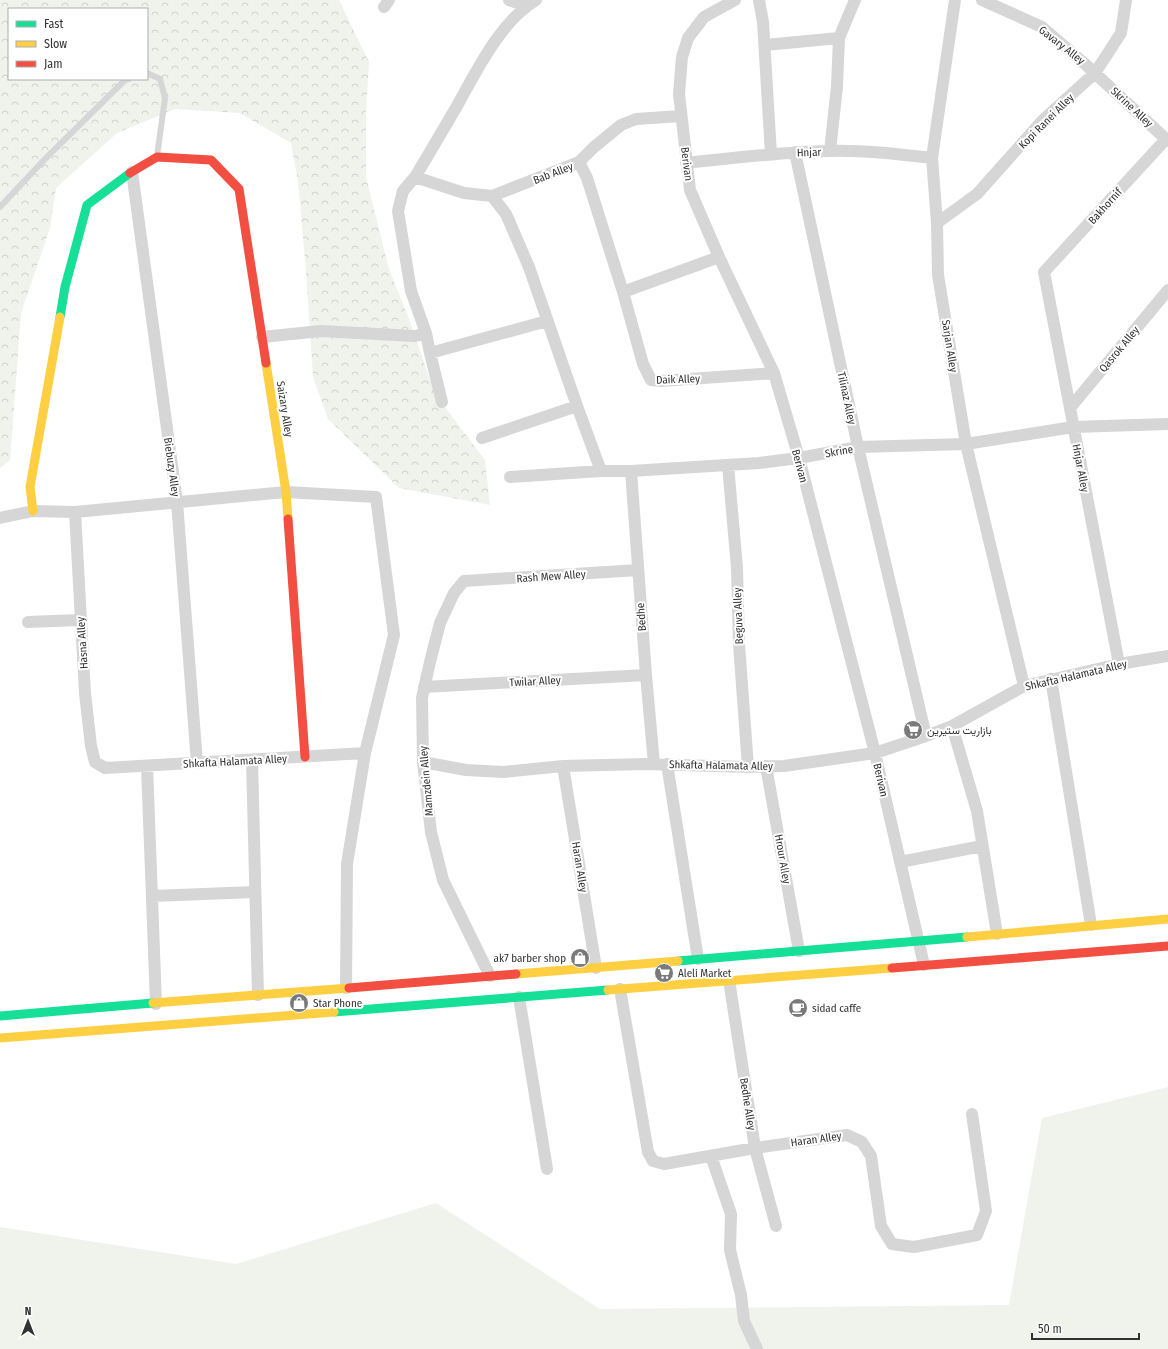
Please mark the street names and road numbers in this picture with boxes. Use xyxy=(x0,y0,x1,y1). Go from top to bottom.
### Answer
street label: Gavary Alley xyxy=(1036,23,1087,67)
street label: Skrine Alley xyxy=(1108,85,1155,130)
street label: Kopi Ranei Alley xyxy=(1016,91,1077,152)
street label: Berivan xyxy=(678,146,695,182)
street label: Hnjar xyxy=(797,146,822,159)
street label: Bab Alley xyxy=(531,160,575,187)
street label: Bakhornif xyxy=(1086,185,1125,227)
street label: Sarjan Alley xyxy=(939,319,960,373)
street label: Qasrok Alley xyxy=(1097,324,1142,375)
street label: Tilinaz Alley xyxy=(835,371,858,426)
street label: Daik Alley xyxy=(656,372,700,387)
street label: Saizary Alley xyxy=(274,380,295,438)
street label: Biebuzy Alley xyxy=(161,437,182,498)
street label: Skrine xyxy=(824,443,854,460)
street label: Hnjar Alley xyxy=(1069,443,1092,493)
street label: Berivan xyxy=(789,448,810,484)
street label: Rash Mew Alley xyxy=(516,568,586,585)
street label: Beguva Alley xyxy=(731,587,746,645)
street label: Bedhe xyxy=(634,602,649,632)
street label: Hasna Alley xyxy=(74,616,91,670)
street label: Shkafta Halamata Alley xyxy=(1024,657,1128,694)
street label: Twilar Alley xyxy=(509,674,561,689)
street label: Mamzdein Alley xyxy=(417,745,436,817)
street label: Shkafta Halamata Alley xyxy=(183,752,287,771)
street label: Shkafta Halamata Alley xyxy=(669,758,773,773)
street label: Berivan xyxy=(870,762,891,798)
street label: Hrour Alley xyxy=(772,833,793,885)
street label: Haran Alley xyxy=(569,841,590,893)
street label: Bedhe Alley xyxy=(737,1077,758,1131)
street label: Haran Alley xyxy=(790,1129,842,1149)

